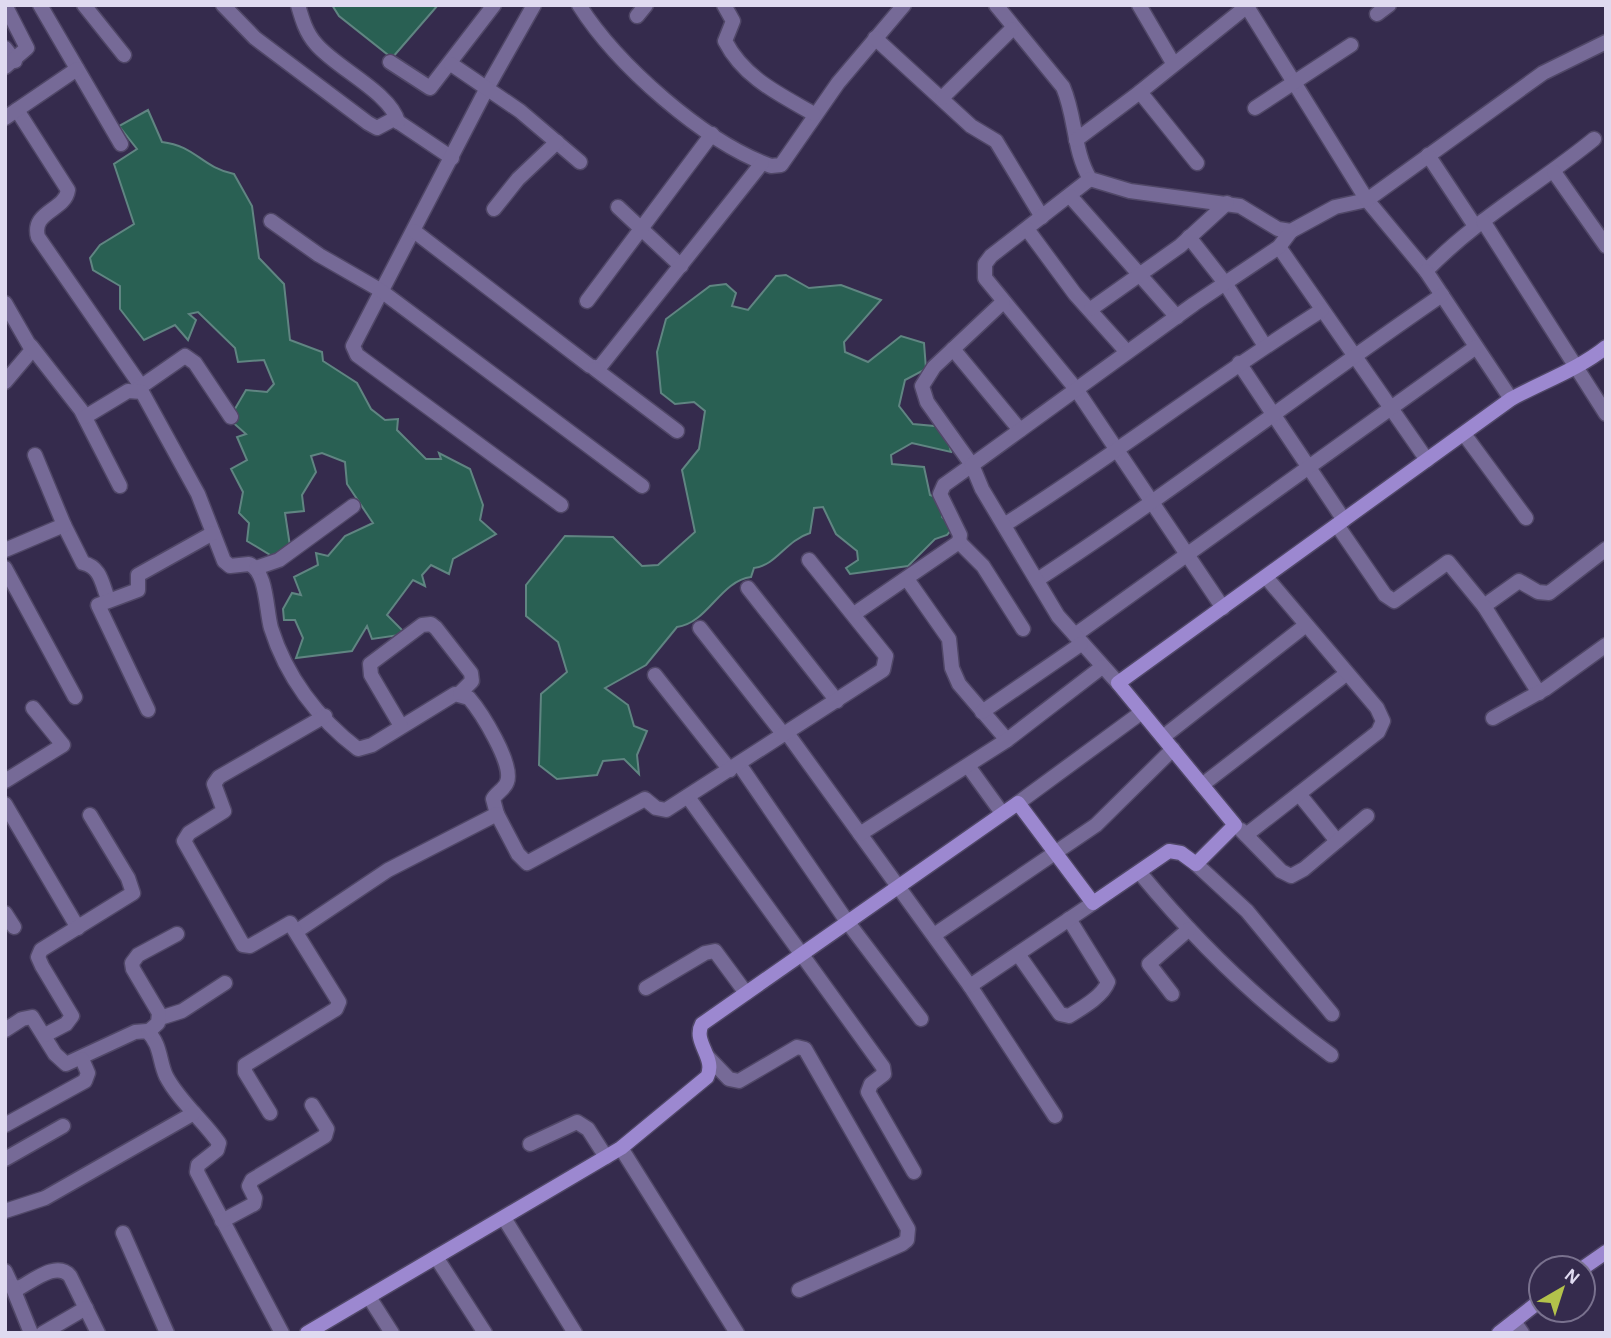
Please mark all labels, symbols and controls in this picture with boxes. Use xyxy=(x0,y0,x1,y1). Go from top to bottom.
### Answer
north arrow xyxy=(1527,1254,1597,1324)
text: N xyxy=(1561,1265,1583,1288)

